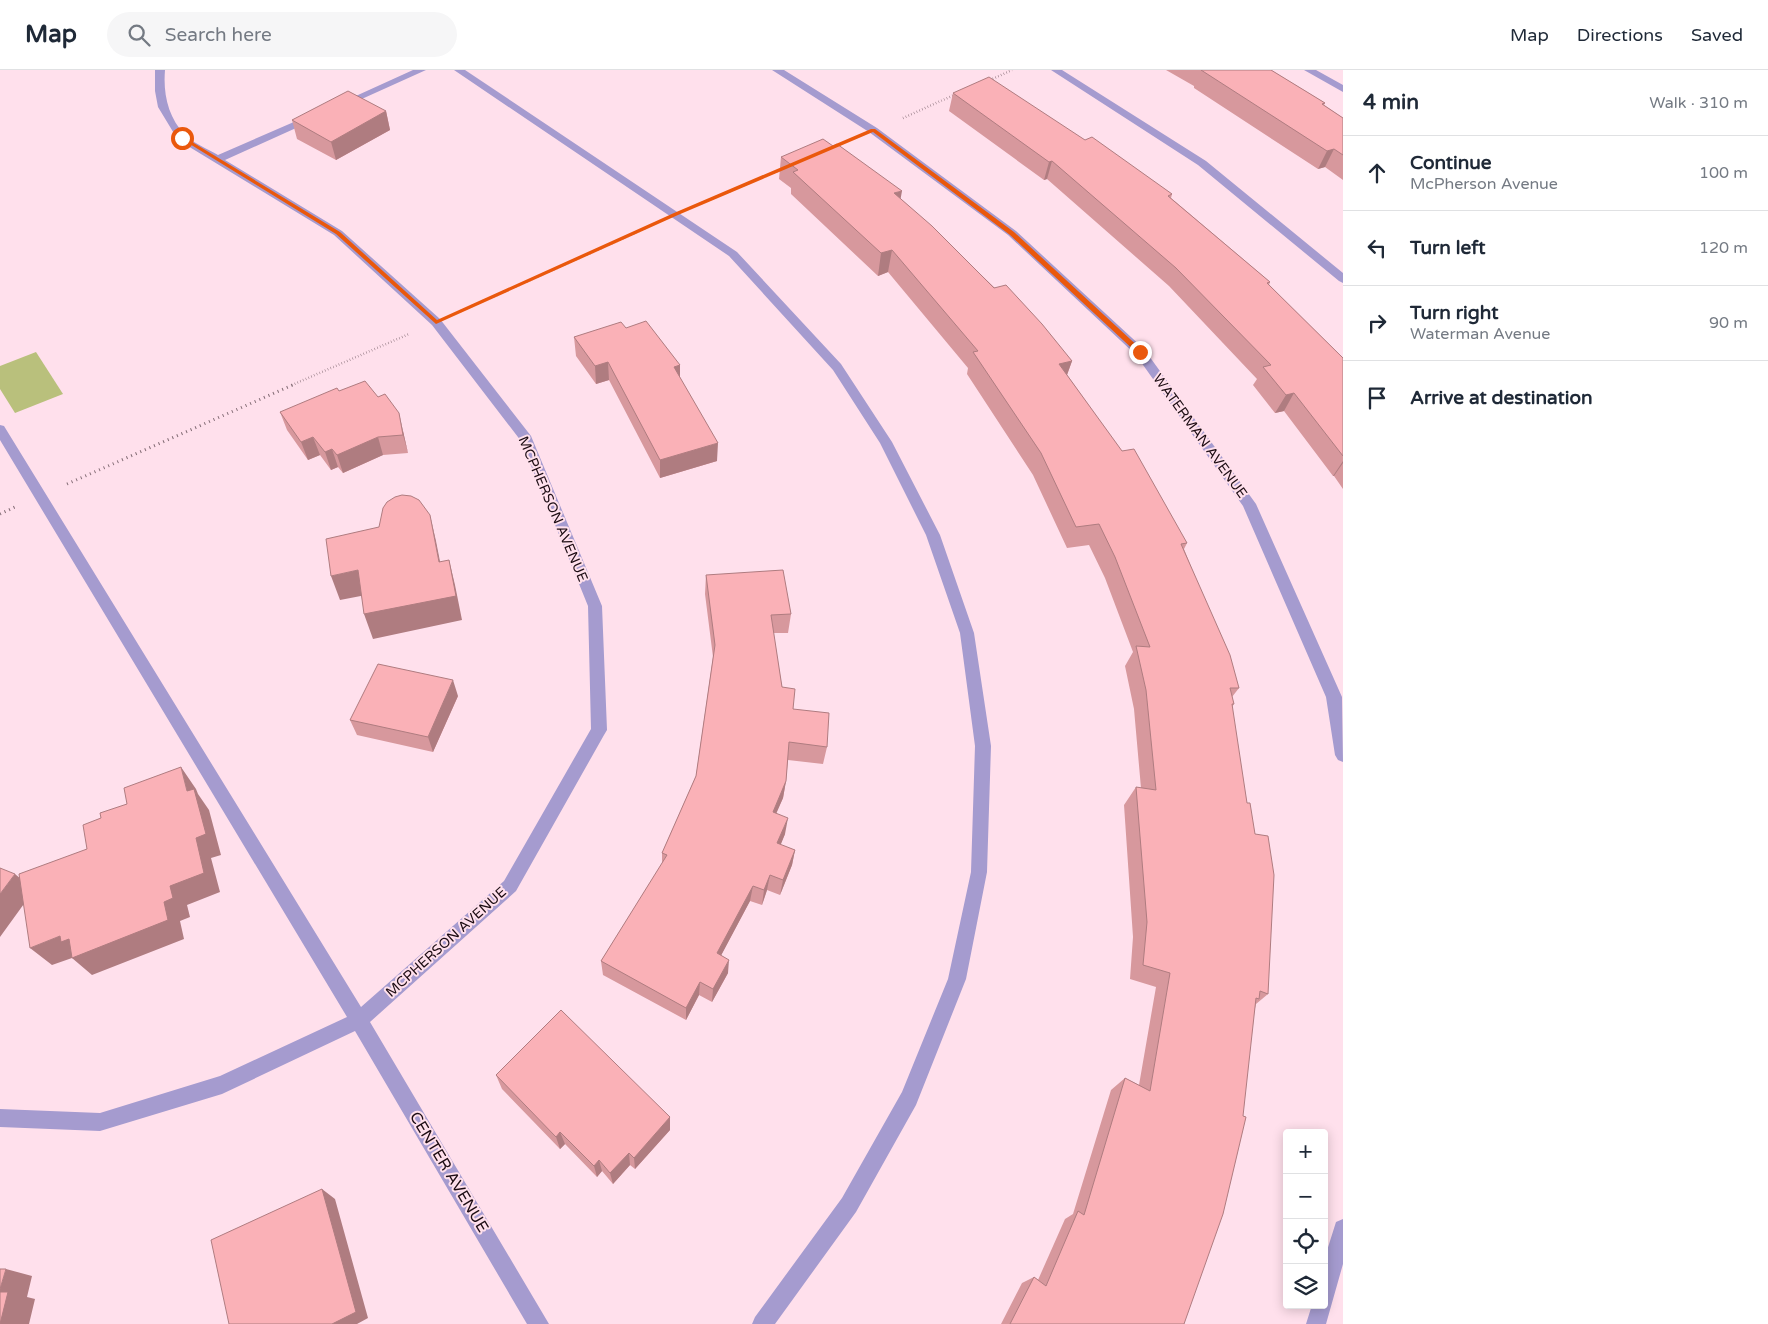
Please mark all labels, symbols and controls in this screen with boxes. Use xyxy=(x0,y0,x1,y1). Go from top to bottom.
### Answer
search box xyxy=(107,12,457,57)
text: Map xyxy=(25,20,77,49)
icon: search xyxy=(125,21,153,49)
text: Search here xyxy=(165,24,272,46)
text: Map xyxy=(1510,24,1549,46)
text: Directions xyxy=(1577,24,1663,46)
text: Saved xyxy=(1691,24,1743,46)
text: 4 min xyxy=(1363,90,1419,115)
text: Walk · 310 m xyxy=(1649,93,1748,113)
route start xyxy=(171,127,194,150)
text: Continue xyxy=(1410,152,1492,174)
icon: ahead xyxy=(1363,159,1391,187)
text: 100 m xyxy=(1699,163,1748,183)
text: McPherson Avenue xyxy=(1410,174,1558,194)
icon: left xyxy=(1363,234,1391,262)
text: Turn left xyxy=(1410,237,1486,259)
text: 120 m xyxy=(1699,238,1748,258)
text: Turn right xyxy=(1410,302,1498,324)
icon: right xyxy=(1363,309,1391,337)
text: 90 m xyxy=(1709,313,1748,333)
text: Waterman Avenue xyxy=(1410,324,1550,344)
route end xyxy=(1129,341,1152,364)
street label: WATERMAN AVENUE xyxy=(1149,371,1251,501)
icon: arrive xyxy=(1363,384,1391,412)
text: Arrive at destination xyxy=(1410,387,1593,409)
street label: MCPHERSON AVENUE xyxy=(515,434,591,584)
street label: MCPHERSON AVENUE xyxy=(382,883,510,1001)
street label: CENTER AVENUE xyxy=(405,1108,493,1236)
map controls xyxy=(1283,1129,1328,1309)
button: + xyxy=(1283,1129,1328,1174)
button: − xyxy=(1283,1174,1328,1219)
button: locate xyxy=(1283,1219,1328,1264)
button: layers xyxy=(1283,1264,1328,1309)

